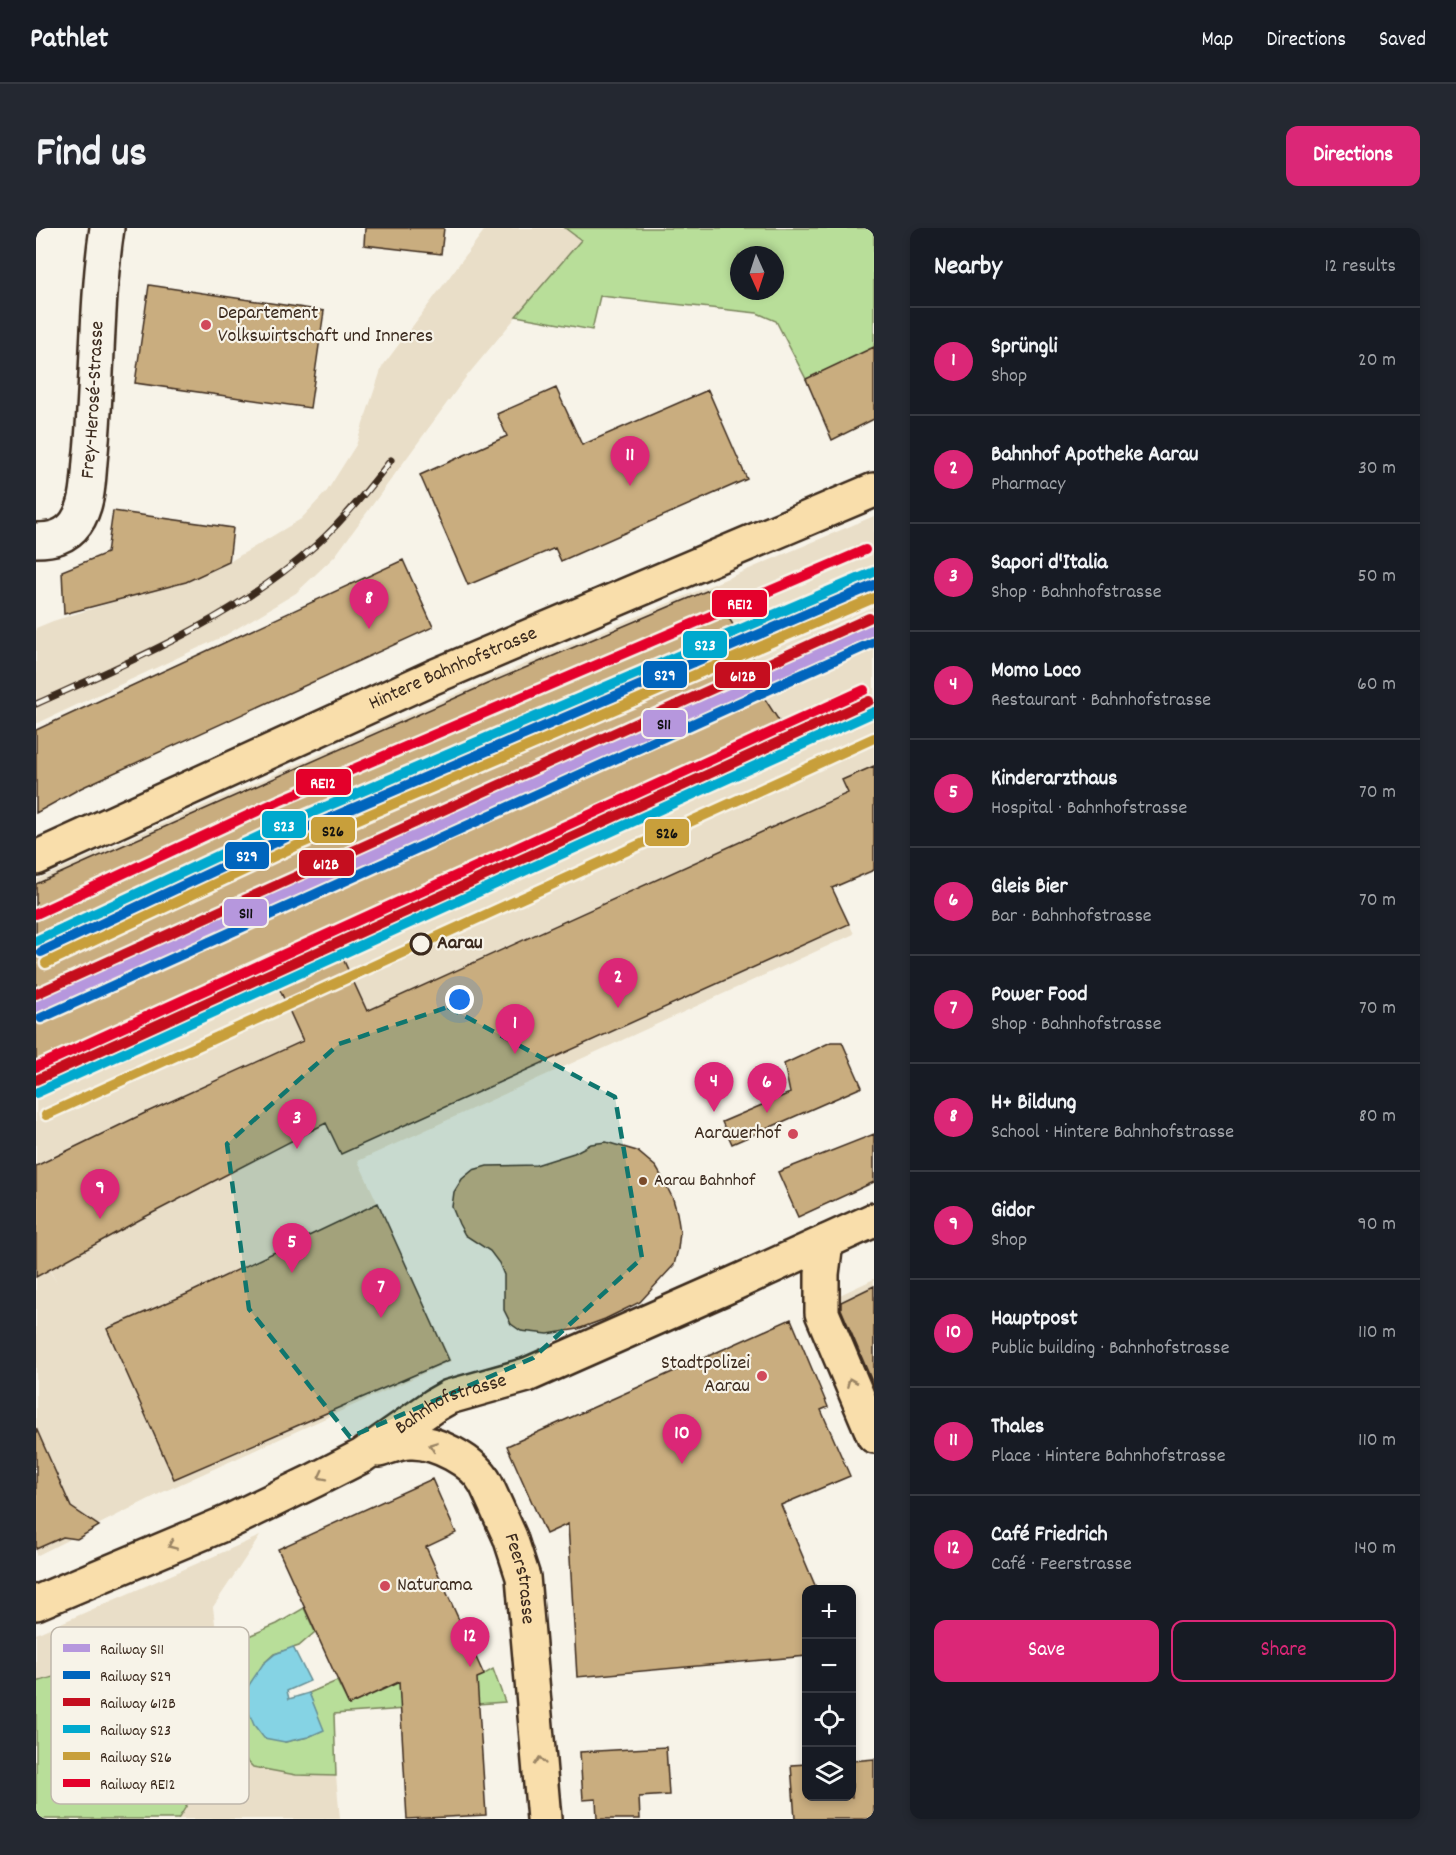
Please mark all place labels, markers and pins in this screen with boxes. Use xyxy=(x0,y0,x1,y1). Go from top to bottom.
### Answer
place label: Departement Volkswirtschaft und Inneres xyxy=(218,300,433,351)
marker: Departement Volkswirtschaft und Inneres xyxy=(199,318,213,332)
pin: 11 xyxy=(610,436,650,486)
pin: 8 xyxy=(350,580,388,629)
place label: Aarau xyxy=(437,930,483,958)
marker: Aarau xyxy=(410,933,432,955)
pin: 2 xyxy=(598,958,638,1008)
pin: 1 xyxy=(496,1004,534,1054)
pin: 4 xyxy=(694,1062,734,1112)
pin: 6 xyxy=(748,1064,786,1113)
pin: 3 xyxy=(278,1100,316,1149)
place label: Aarauerhof xyxy=(694,1120,782,1148)
marker: Aarauerhof xyxy=(786,1127,800,1141)
place label: Aarau Bahnhof xyxy=(654,1169,756,1194)
pin: 9 xyxy=(80,1170,120,1219)
marker: Aarau Bahnhof xyxy=(637,1175,649,1187)
pin: 5 xyxy=(272,1224,312,1273)
pin: 7 xyxy=(362,1268,400,1318)
place label: Stadtpolizei Aarau xyxy=(661,1350,750,1401)
marker: Stadtpolizei Aarau xyxy=(755,1369,769,1383)
pin: 10 xyxy=(662,1414,702,1464)
place label: Naturama xyxy=(397,1572,473,1600)
marker: Naturama xyxy=(378,1579,392,1593)
pin: 12 xyxy=(450,1618,490,1667)

